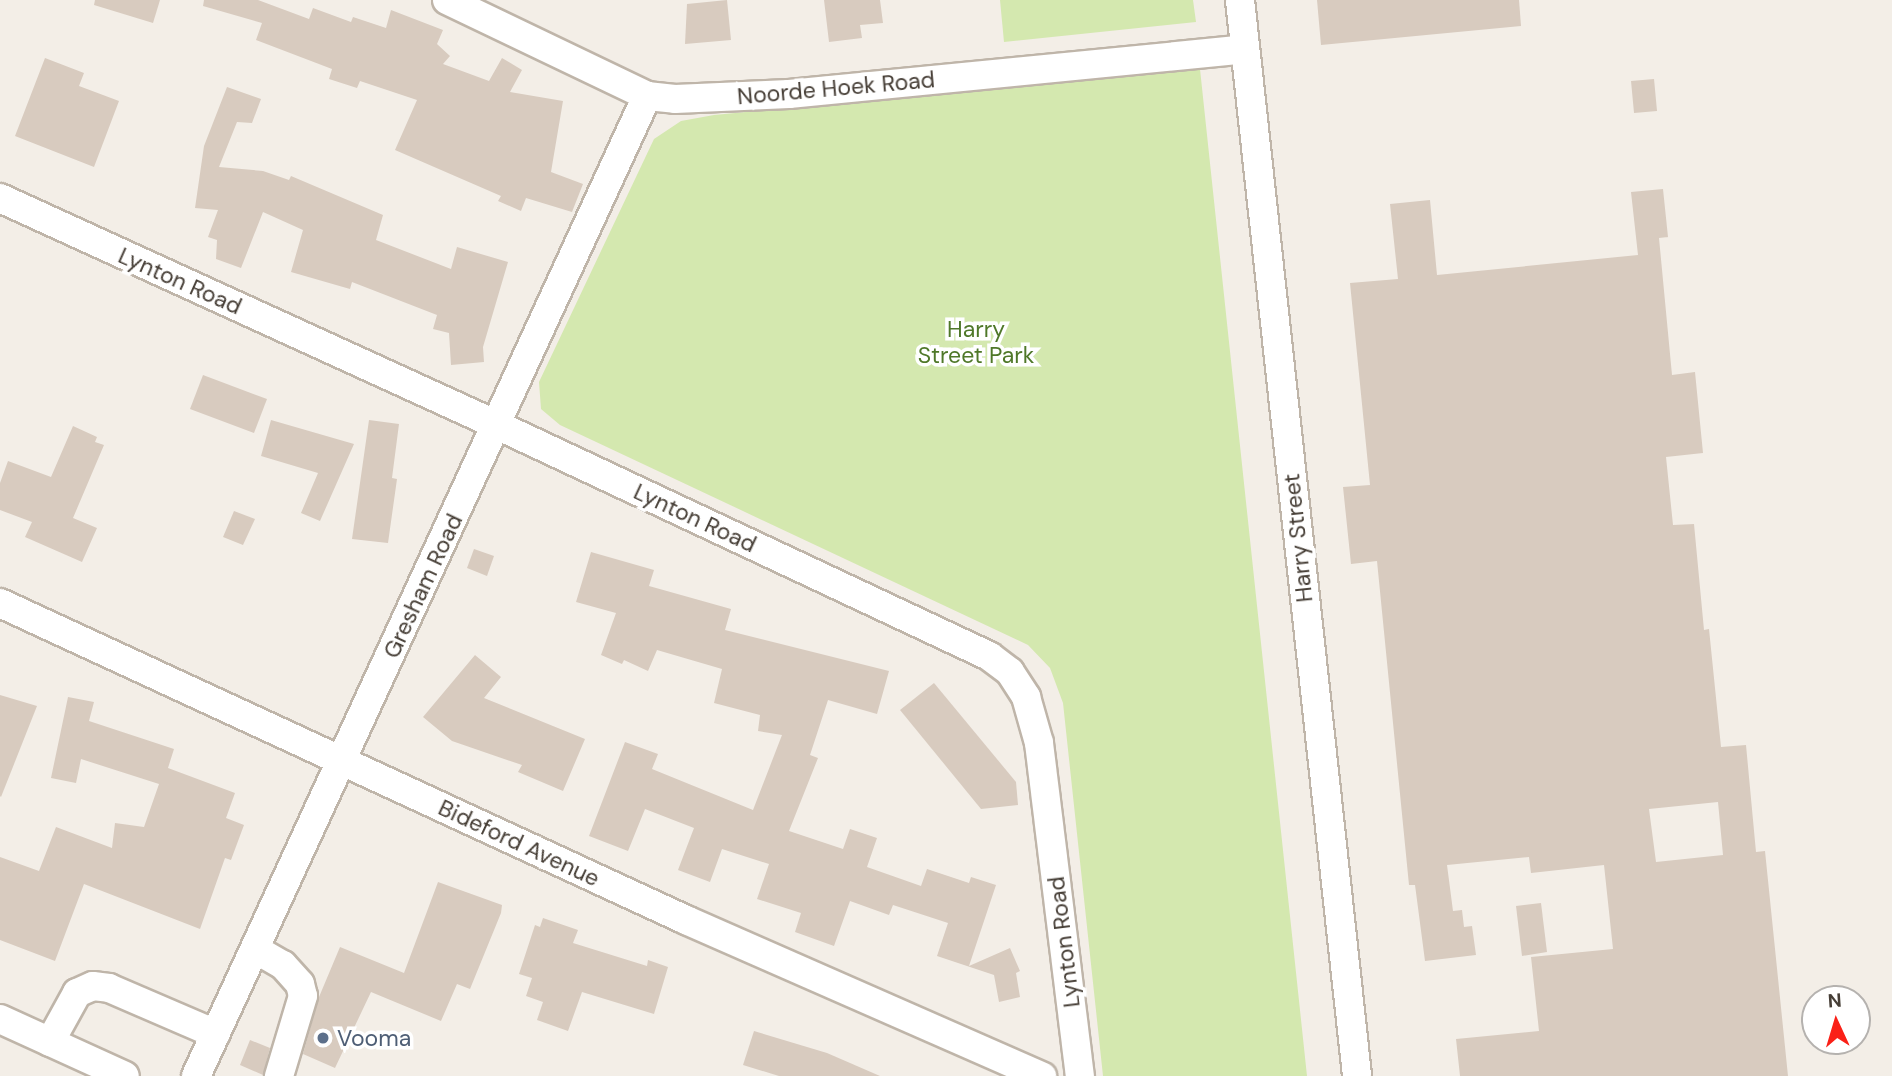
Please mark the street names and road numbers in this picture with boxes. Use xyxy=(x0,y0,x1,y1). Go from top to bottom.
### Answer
street label: Noorde Hoek Road xyxy=(736,66,936,110)
street label: Lynton Road xyxy=(114,242,246,320)
street label: Harry Street xyxy=(1278,472,1318,604)
street label: Lynton Road xyxy=(629,478,761,558)
street label: Gresham Road xyxy=(378,509,468,663)
street label: Bideford Avenue xyxy=(434,794,604,892)
street label: Lynton Road xyxy=(1042,875,1086,1009)

